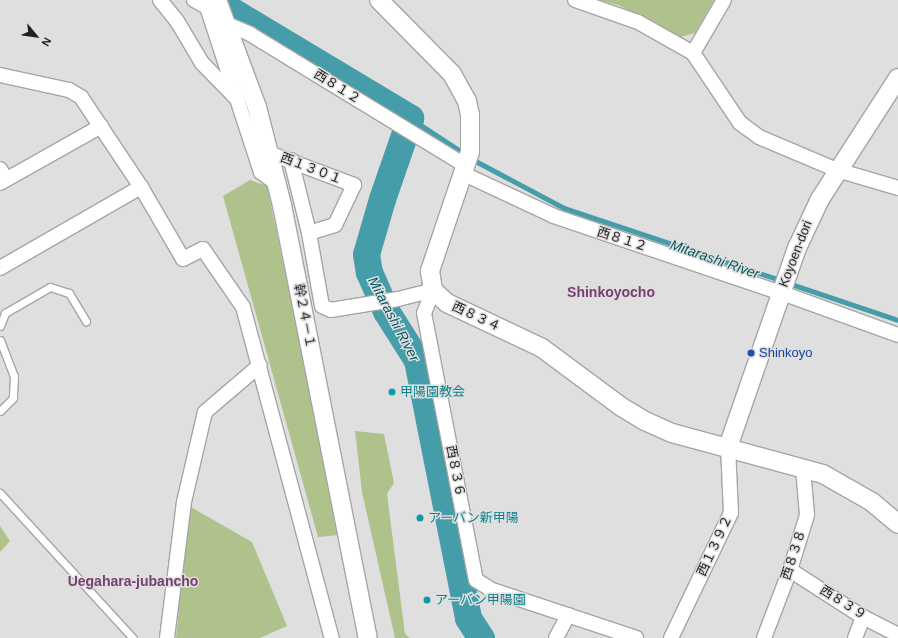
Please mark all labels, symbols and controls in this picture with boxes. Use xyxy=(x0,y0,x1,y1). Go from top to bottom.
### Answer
north arrow xyxy=(16,16,56,56)
text: N xyxy=(39,35,54,48)
street label: 西８１２ xyxy=(311,67,363,107)
street label: 西１３０１ xyxy=(278,150,344,188)
street label: Koyoen-dori xyxy=(776,218,816,290)
street label: 西８１２ xyxy=(595,225,649,255)
water label: Mitarashi River xyxy=(668,236,762,282)
water label: Mitarashi River xyxy=(365,274,423,364)
street label: 幹２４－１ xyxy=(290,283,318,349)
district label: Shinkoyocho xyxy=(567,284,655,300)
street label: 西８３４ xyxy=(449,299,503,335)
place label: Shinkoyo xyxy=(759,345,812,361)
marker: Shinkoyo xyxy=(746,348,756,358)
place label: 甲陽園教会 xyxy=(400,384,465,400)
marker: 甲陽園教会 xyxy=(387,387,397,397)
street label: 西８３６ xyxy=(442,444,468,498)
place label: アーバン新甲陽 xyxy=(428,510,518,526)
marker: アーバン新甲陽 xyxy=(415,513,425,523)
street label: 西１３９２ xyxy=(694,513,736,579)
street label: 西８３８ xyxy=(779,528,809,582)
district label: Uegahara-jubancho xyxy=(68,573,198,589)
street label: 西８３９ xyxy=(817,583,869,623)
place label: アーバン甲陽園 xyxy=(435,592,525,608)
marker: アーバン甲陽園 xyxy=(422,595,432,605)

